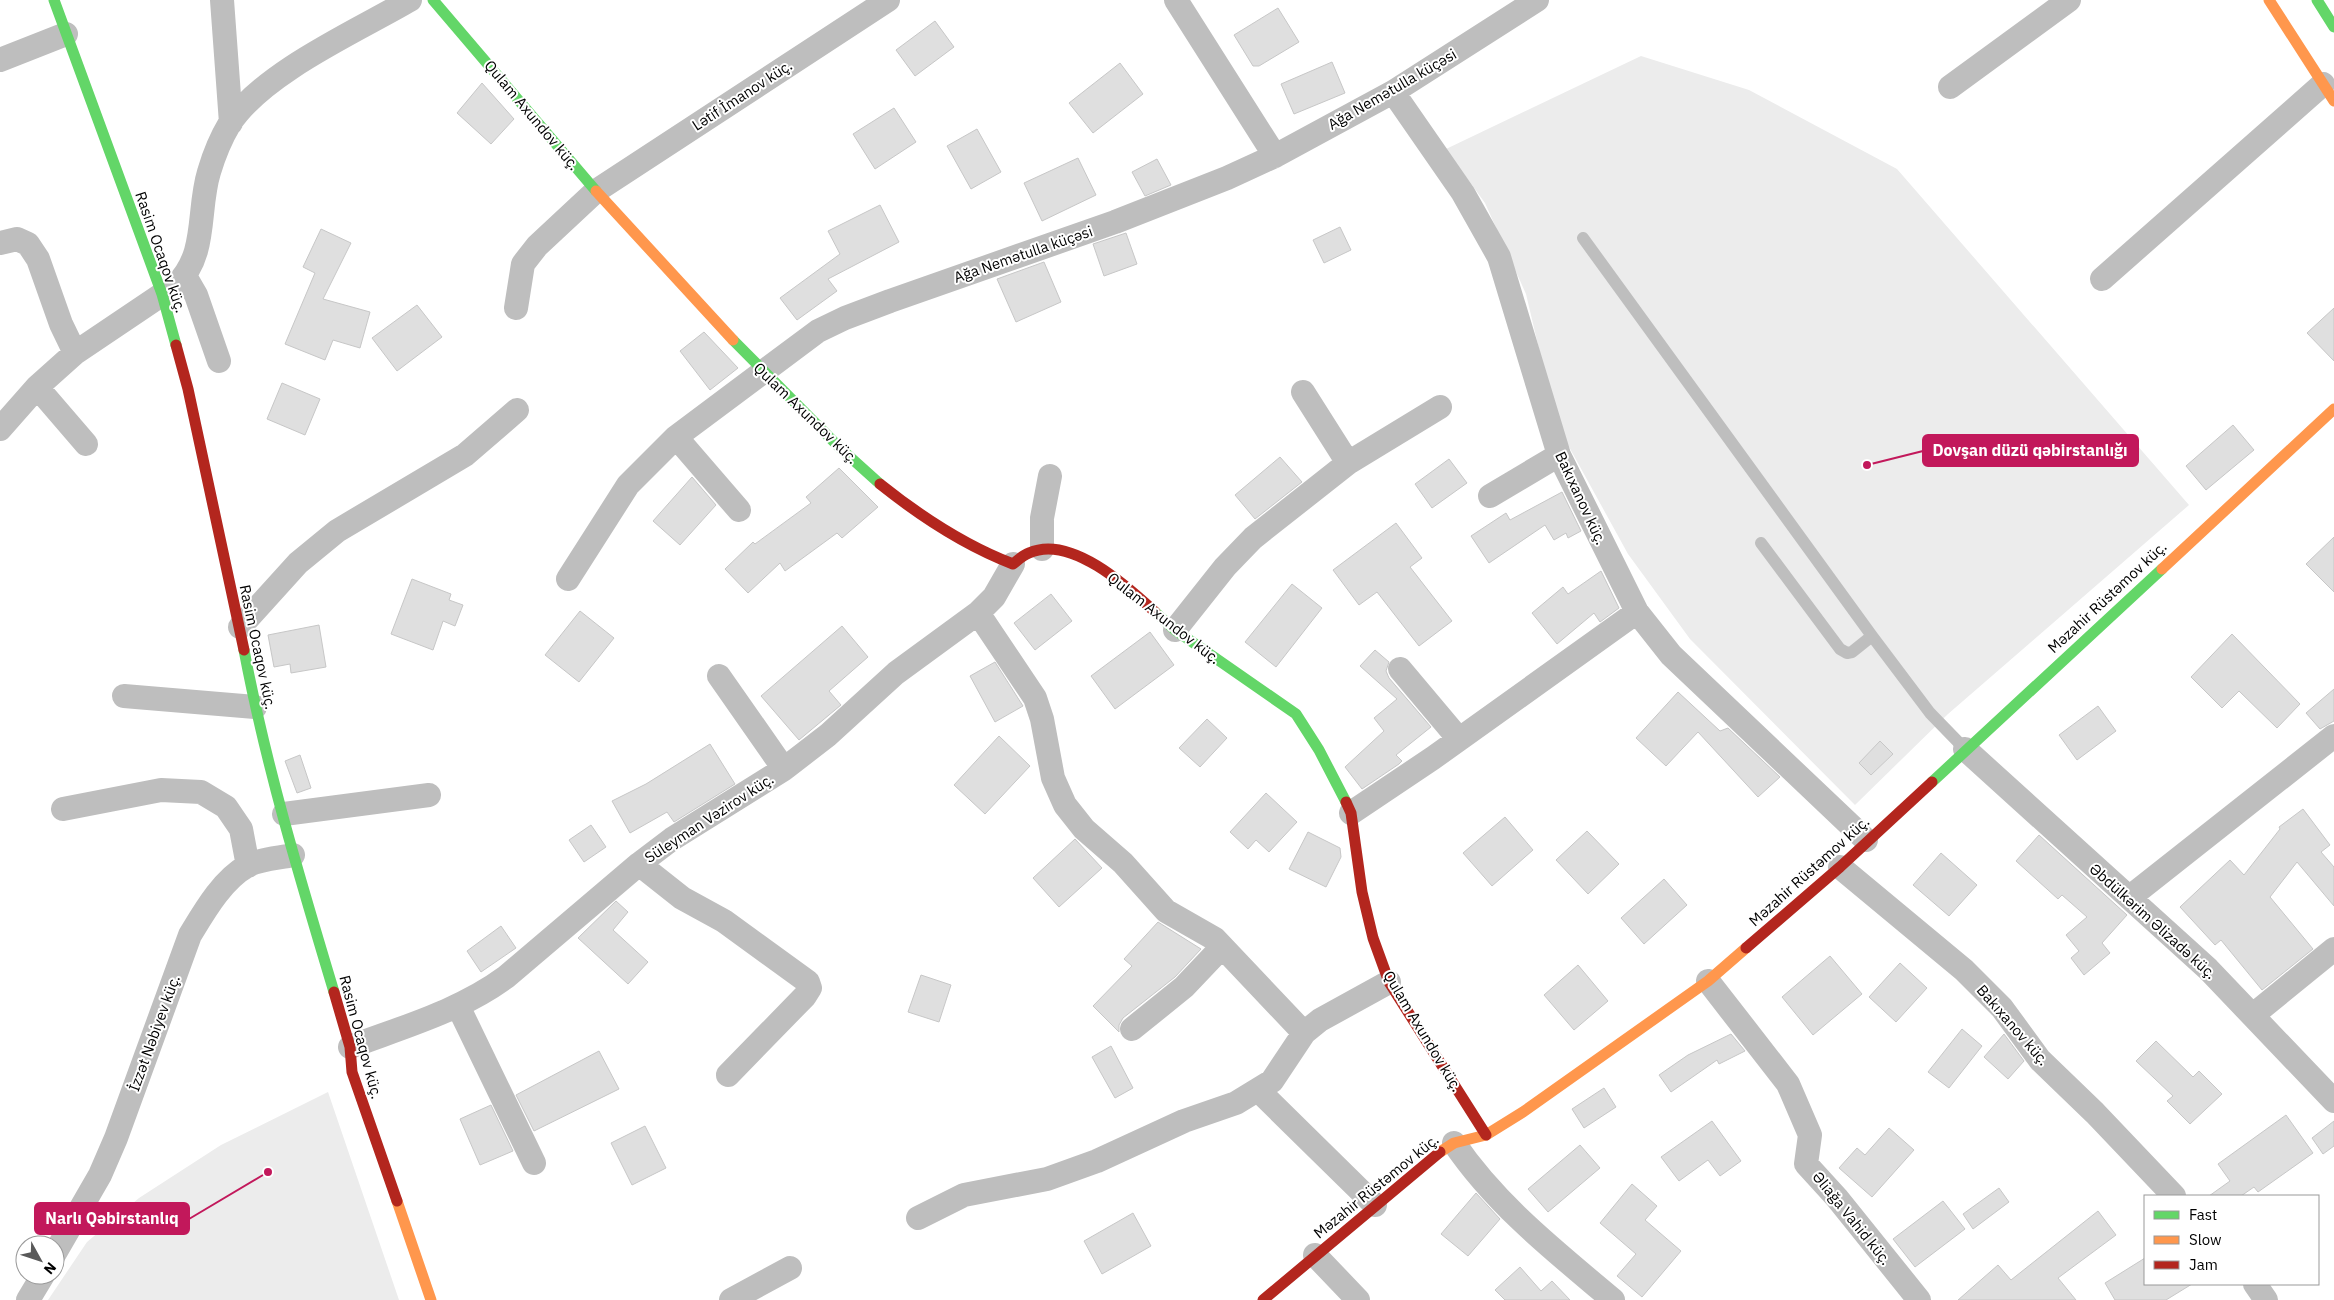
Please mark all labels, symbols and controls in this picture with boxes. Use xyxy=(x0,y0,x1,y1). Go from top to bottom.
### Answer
street label: Ağa Nemətulla küçəsi xyxy=(1324,44,1460,134)
street label: Qulam Axundov küç. xyxy=(480,56,584,174)
street label: Lətif İmanov küç. xyxy=(688,56,796,134)
street label: Rasim Ocaqov küç. xyxy=(131,189,191,315)
street label: Ağa Nemətulla küçəsi xyxy=(951,221,1095,287)
street label: Qulam Axundov küç. xyxy=(750,358,862,468)
callout: Dovşan düzü qəbirstanlığı xyxy=(1923,435,2138,466)
text: Dovşan düzü qəbirstanlığı xyxy=(1932,440,2128,460)
street label: Bakıxanov küç. xyxy=(1551,448,1611,548)
street label: Məzahir Rüstəmov küç. xyxy=(2044,537,2170,657)
street label: Qulam Axundov küç. xyxy=(1104,568,1224,668)
street label: Rasim Ocaqov küç. xyxy=(235,583,281,711)
street label: Süleyman Vəzirov küç. xyxy=(641,769,777,867)
street label: Məzahir Rüstəmov küç. xyxy=(1745,812,1873,930)
street label: Əbdülkərim Əlizadə küç. xyxy=(2086,859,2220,983)
street label: Qulam Axundov küç. xyxy=(1379,967,1467,1095)
street label: İzzət Nəbiyev küç. xyxy=(124,972,184,1094)
street label: Rasim Ocaqov küç. xyxy=(335,973,387,1101)
street label: Bakıxanov küç. xyxy=(1973,981,2053,1069)
street label: Məzahir Rüstəmov küç. xyxy=(1310,1130,1442,1242)
street label: Əliağa Vahid küç. xyxy=(1808,1167,1896,1269)
legend xyxy=(2144,1195,2319,1285)
callout: Narlı Qəbirstanlıq xyxy=(35,1203,189,1234)
text: Fast xyxy=(2189,1205,2217,1224)
text: Narlı Qəbirstanlıq xyxy=(45,1208,179,1228)
text: Slow xyxy=(2189,1230,2222,1249)
north arrow xyxy=(15,1235,65,1285)
text: Jam xyxy=(2189,1255,2218,1274)
text: N xyxy=(40,1259,60,1278)

